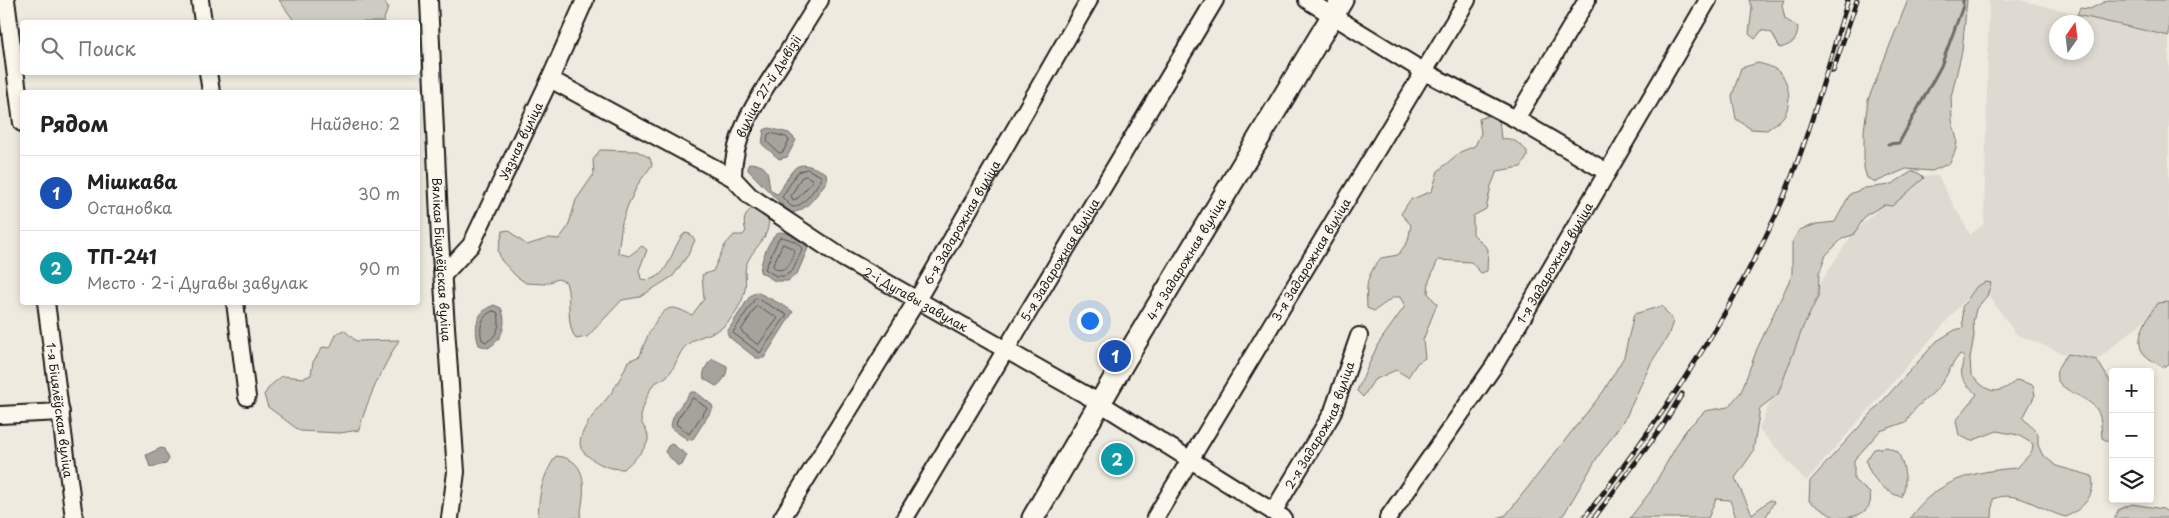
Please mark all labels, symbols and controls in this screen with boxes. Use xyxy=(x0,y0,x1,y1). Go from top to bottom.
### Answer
north arrow xyxy=(2049,15,2094,60)
search box xyxy=(20,20,420,75)
street label: вуліца 27-й Дывізіі xyxy=(731,31,805,140)
icon: search xyxy=(38,34,66,62)
text: Поиск xyxy=(78,34,136,62)
street label: Уязная вуліца xyxy=(494,98,547,183)
text: Рядом xyxy=(40,107,108,139)
text: Найдено: 2 xyxy=(310,111,400,135)
street label: 6-я Задарожная вуліца xyxy=(919,156,1005,288)
text: Мішкава xyxy=(87,167,178,195)
street label: Вялікая Біцялёўская вуліца xyxy=(428,177,456,343)
text: 1 xyxy=(52,181,60,205)
text: 30 m xyxy=(358,181,400,205)
street label: 4-я Задарожная вуліца xyxy=(1142,193,1230,324)
street label: 5-я Задарожная вуліца xyxy=(1016,194,1104,325)
street label: 3-я Задарожная вуліца xyxy=(1267,194,1355,324)
text: Остановка xyxy=(87,195,172,219)
street label: 1-я Задарожная вуліца xyxy=(1512,198,1597,327)
text: ТП-241 xyxy=(87,242,157,270)
text: 2 xyxy=(50,256,62,280)
text: 90 m xyxy=(359,256,400,280)
street label: 2-і Дугавы завулак xyxy=(860,262,972,336)
text: Место · 2-і Дугавы завулак xyxy=(87,270,308,294)
your location xyxy=(1077,308,1103,334)
pin: 1 xyxy=(1099,337,1131,375)
street label: 1-я Біцялёўская вуліца xyxy=(42,341,78,479)
street label: 2-я Задарожная вуліца xyxy=(1280,358,1359,492)
map controls xyxy=(2109,368,2154,503)
button: + xyxy=(2109,368,2154,413)
button: − xyxy=(2109,413,2154,458)
pin: 2 xyxy=(1101,440,1133,478)
button: layers xyxy=(2109,458,2154,503)

